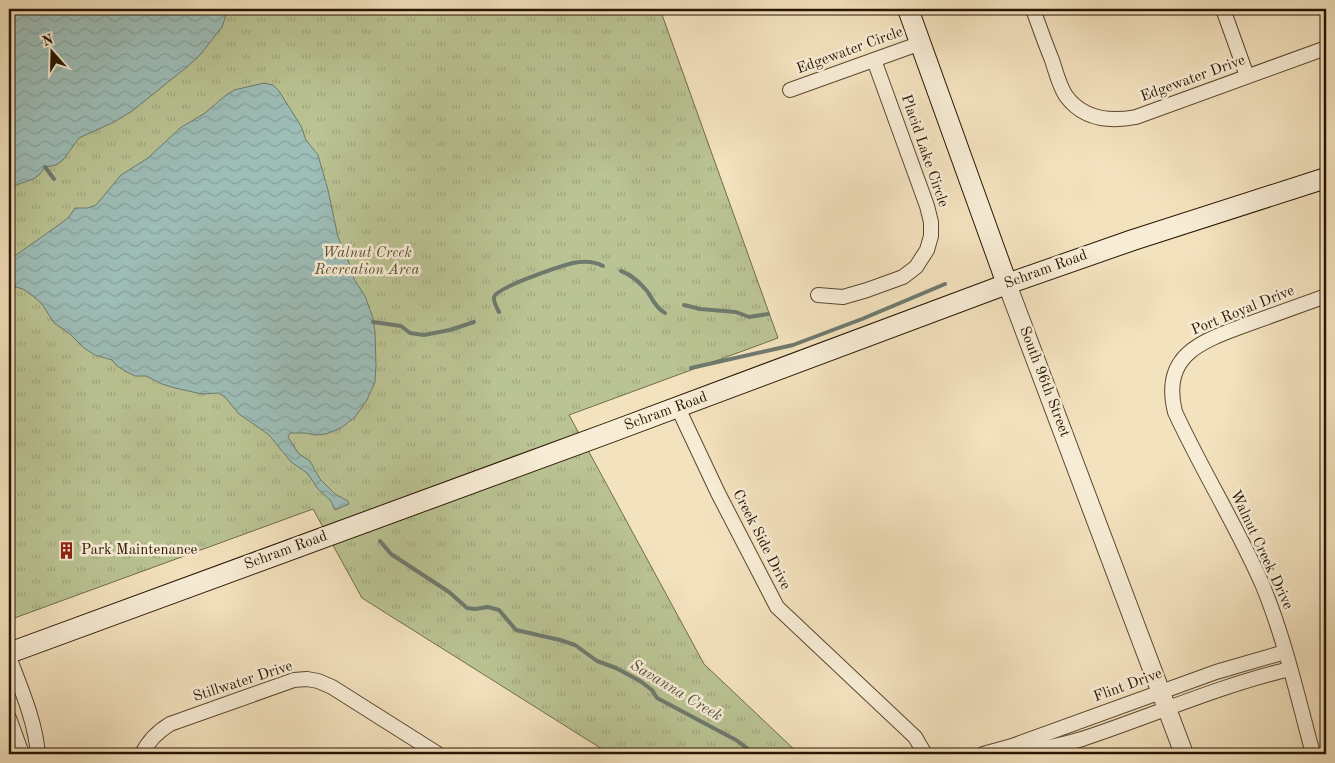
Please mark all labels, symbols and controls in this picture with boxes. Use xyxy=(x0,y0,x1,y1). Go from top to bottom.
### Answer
street label: Edgewater Circle xyxy=(795,25,905,77)
north arrow xyxy=(28,28,78,78)
text: N xyxy=(40,32,56,49)
street label: Edgewater Drive xyxy=(1139,53,1247,105)
street label: Placid Lake Circle xyxy=(898,93,950,209)
park label: Walnut Creek Recreation Area xyxy=(313,246,420,278)
street label: Schram Road xyxy=(1003,248,1090,292)
street label: Port Royal Drive xyxy=(1189,283,1297,339)
street label: South 96th Street xyxy=(1016,325,1072,439)
street label: Schram Road xyxy=(623,390,710,434)
street label: Creek Side Drive xyxy=(729,487,793,593)
street label: Walnut Creek Drive xyxy=(1227,488,1295,612)
street label: Schram Road xyxy=(243,529,330,573)
building icon: Park Maintenance xyxy=(57,540,77,560)
place label: Park Maintenance xyxy=(81,543,198,558)
water label: Savanna Creek xyxy=(627,657,725,725)
street label: Stillwater Drive xyxy=(191,659,295,705)
street label: Flint Drive xyxy=(1092,667,1164,705)

